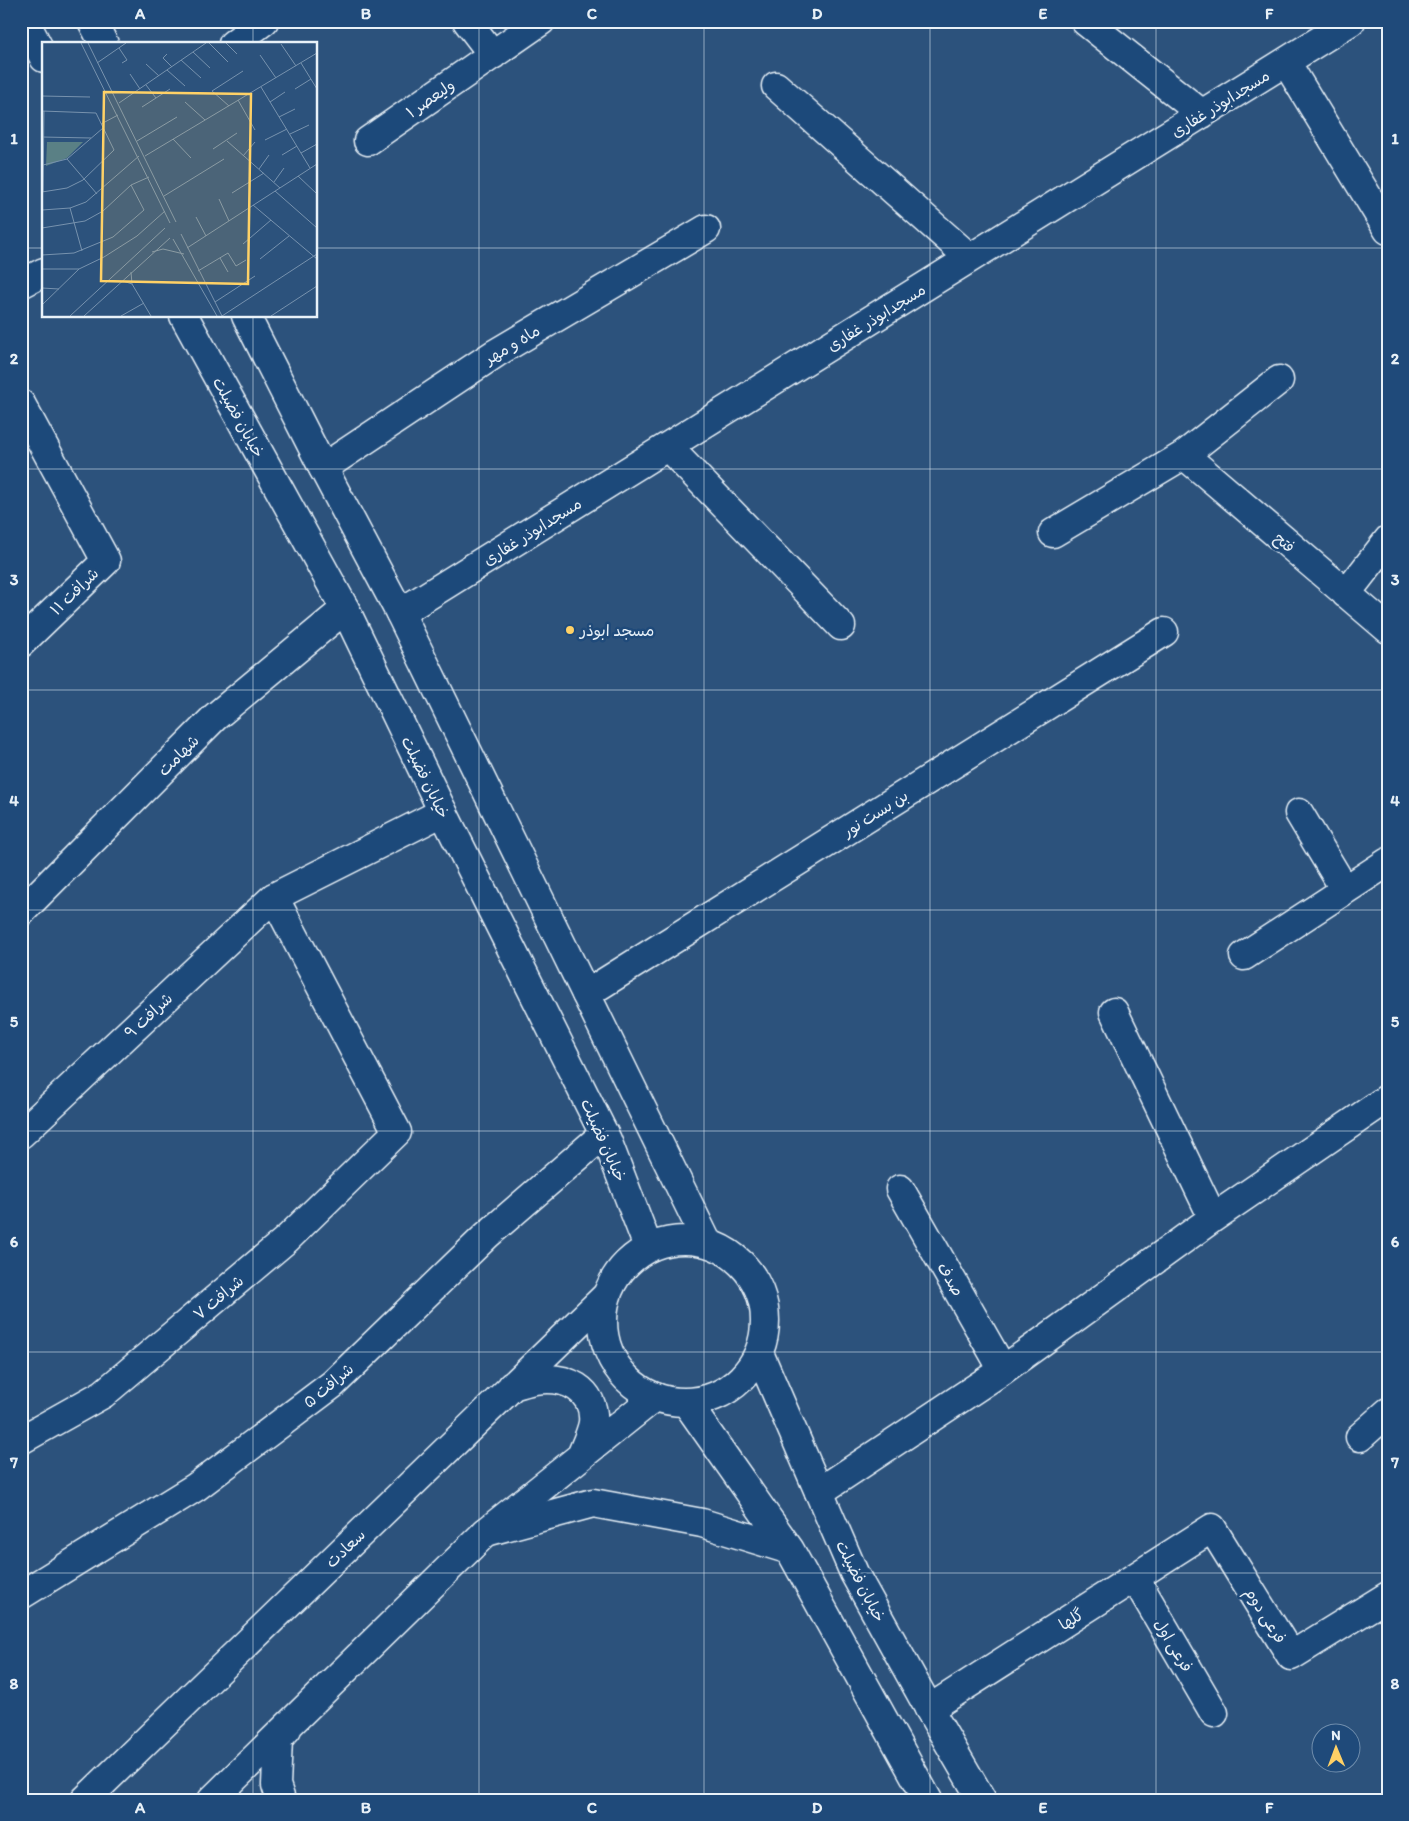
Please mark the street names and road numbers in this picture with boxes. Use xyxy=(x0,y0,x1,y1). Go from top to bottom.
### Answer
street label: مسجدابوذر غفاری xyxy=(1168,66,1274,142)
street label: ولیعصر ۱ xyxy=(403,75,458,122)
street label: مسجدابوذر غفاری xyxy=(824,280,930,356)
street label: ماه و مهر xyxy=(480,321,543,369)
street label: خیابان فضیلت xyxy=(209,374,268,461)
street label: مسجدابوذر غفاری xyxy=(480,494,586,570)
street label: فتح xyxy=(1270,528,1299,557)
street label: شرافت ۱۱ xyxy=(46,564,103,619)
street label: شهامت xyxy=(154,731,203,780)
street label: خیابان فضیلت xyxy=(398,733,454,821)
street label: بن بست نور xyxy=(838,786,912,842)
street label: شرافت ۹ xyxy=(120,988,176,1042)
street label: خیابان فضیلت xyxy=(577,1096,630,1185)
street label: صدف xyxy=(933,1259,968,1300)
street label: شرافت ۷ xyxy=(189,1271,247,1324)
street label: شرافت ۵ xyxy=(299,1359,357,1412)
street label: سعادت xyxy=(322,1525,369,1572)
street label: خیابان فضیلت xyxy=(832,1537,889,1625)
street label: فرعی دوم xyxy=(1238,1584,1290,1648)
street label: گلها xyxy=(1055,1605,1087,1634)
street label: فرعی اول xyxy=(1149,1615,1197,1676)

